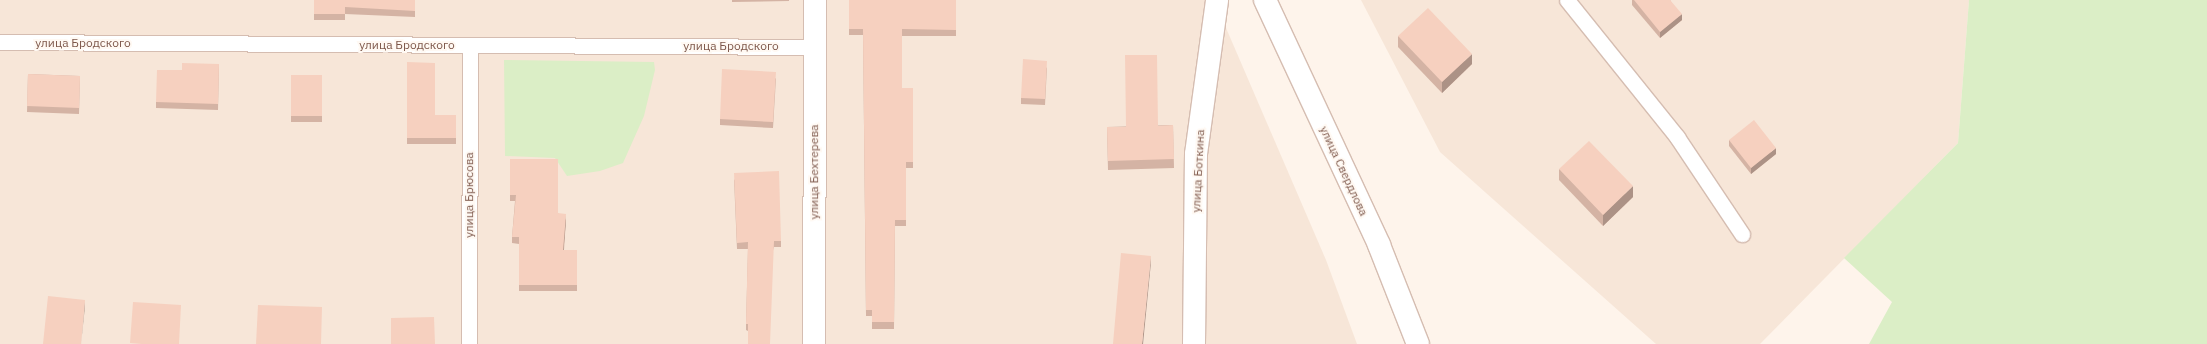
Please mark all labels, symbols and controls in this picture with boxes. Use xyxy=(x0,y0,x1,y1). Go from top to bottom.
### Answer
street label: улица Бродского xyxy=(35,36,131,50)
street label: улица Бродского xyxy=(359,38,455,52)
street label: улица Бродского xyxy=(683,39,779,53)
street label: улица Свердлова xyxy=(1317,124,1371,218)
street label: улица Бехтерева xyxy=(807,125,821,219)
street label: улица Боткина xyxy=(1189,129,1207,213)
street label: улица Брюсова xyxy=(462,152,476,238)

